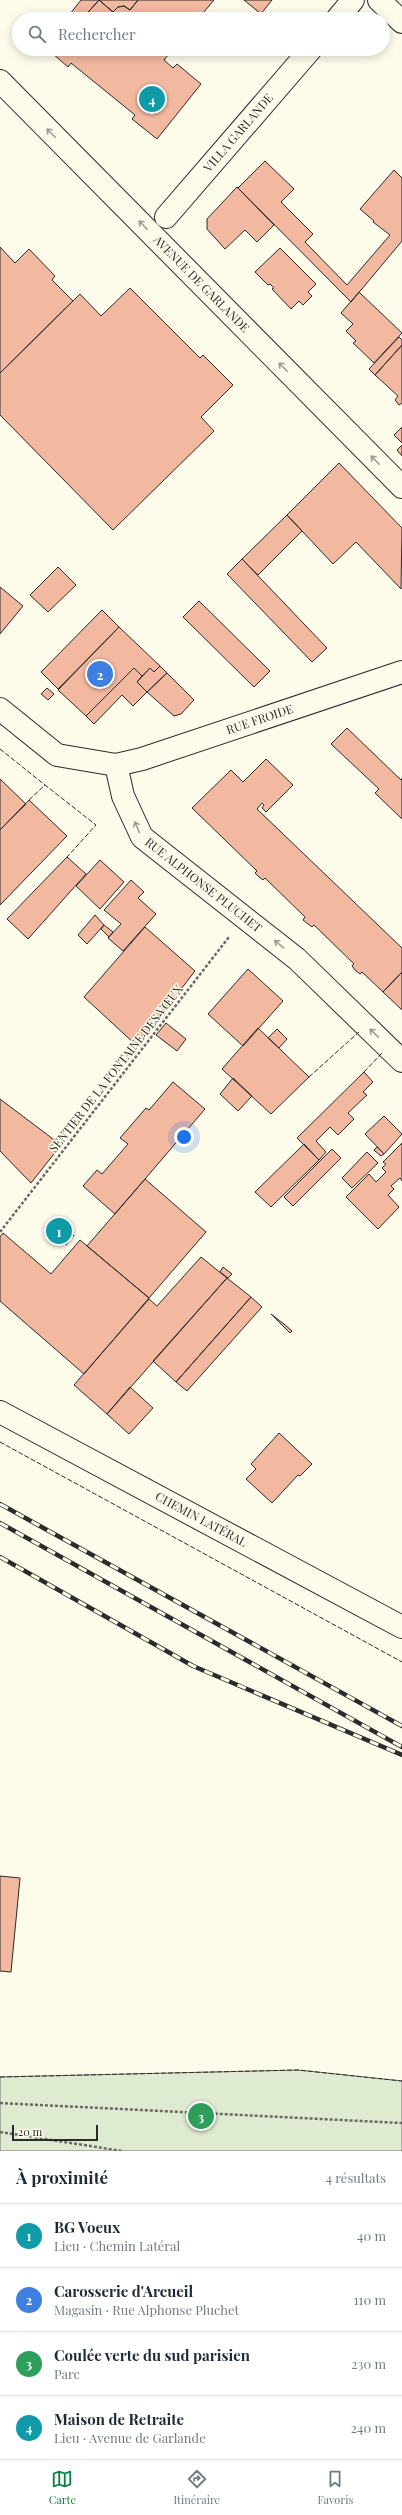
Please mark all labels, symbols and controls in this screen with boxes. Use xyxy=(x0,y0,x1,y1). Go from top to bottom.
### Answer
search box xyxy=(12,12,390,56)
icon: search xyxy=(26,23,48,45)
text: Rechercher xyxy=(58,24,136,44)
pin: 4 xyxy=(139,84,165,114)
street label: VILLA GARLANDE xyxy=(199,90,276,176)
one-way arrow xyxy=(46,128,56,137)
one-way arrow xyxy=(138,220,148,230)
street label: AVENUE DE GARLANDE xyxy=(150,231,253,335)
one-way arrow xyxy=(278,362,288,372)
one-way arrow xyxy=(370,455,380,464)
pin: 2 xyxy=(87,659,113,689)
street label: RUE FROIDE xyxy=(224,700,295,737)
one-way arrow xyxy=(133,821,140,833)
street label: RUE ALPHONSE PLUCHET xyxy=(142,833,266,936)
one-way arrow xyxy=(274,940,285,949)
street label: SENTIER DE LA FONTAINE DES VŒUX xyxy=(45,981,186,1155)
one-way arrow xyxy=(369,1029,379,1038)
your location xyxy=(174,1127,194,1147)
pin: 1 xyxy=(46,1216,72,1246)
street label: CHEMIN LATÉRAL xyxy=(153,1488,250,1550)
pin: 3 xyxy=(188,2101,214,2131)
scale bar xyxy=(12,2123,98,2142)
text: 20 m xyxy=(18,2124,42,2139)
text: À proximité xyxy=(16,2166,108,2188)
text: 4 résultats xyxy=(326,2169,386,2186)
text: BG Voeux xyxy=(54,2217,120,2237)
text: 1 xyxy=(27,2227,31,2244)
text: 40 m xyxy=(357,2227,386,2244)
text: Lieu · Chemin Latéral xyxy=(54,2237,180,2254)
text: Carosserie d'Arcueil xyxy=(54,2281,193,2301)
text: 2 xyxy=(26,2291,32,2308)
text: 110 m xyxy=(354,2291,386,2308)
text: Magasin · Rue Alphonse Pluchet xyxy=(54,2301,239,2318)
text: Coulée verte du sud parisien xyxy=(54,2345,250,2365)
text: 3 xyxy=(26,2355,32,2372)
text: 230 m xyxy=(351,2355,386,2372)
text: Parc xyxy=(54,2365,80,2382)
text: Maison de Retraite xyxy=(54,2409,184,2429)
text: 4 xyxy=(26,2419,32,2436)
text: 240 m xyxy=(351,2419,386,2436)
text: Lieu · Avenue de Garlande xyxy=(54,2429,206,2446)
tab: Carte xyxy=(49,2468,76,2507)
tab: Itinéraire xyxy=(173,2468,220,2507)
tab: Favoris xyxy=(317,2468,353,2507)

